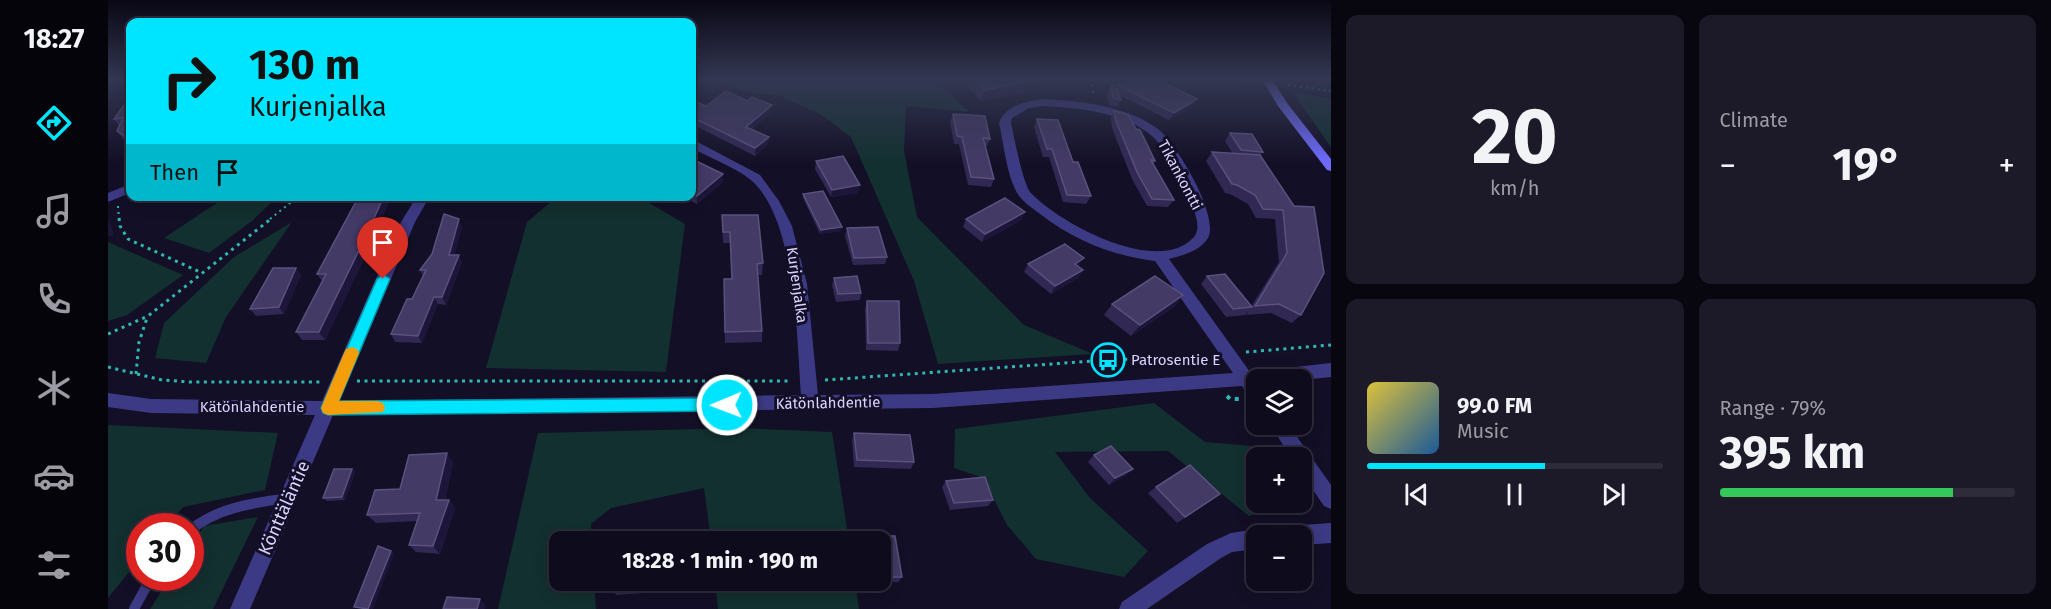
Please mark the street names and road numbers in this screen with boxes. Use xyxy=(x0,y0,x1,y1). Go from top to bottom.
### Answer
street label: Tikankontti xyxy=(1154,137,1206,213)
street label: Kurjenjalka xyxy=(783,246,811,324)
street label: Kätönlahdentie xyxy=(776,393,880,413)
street label: Kätönlahdentie xyxy=(200,398,304,416)
street label: Könttäläntie xyxy=(253,457,315,559)

